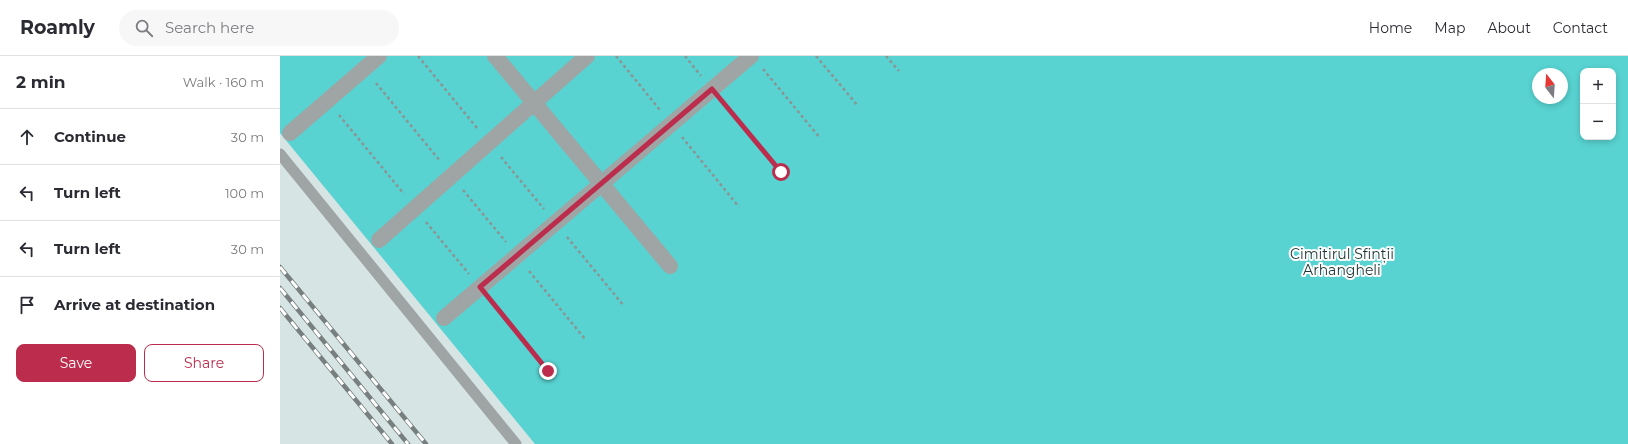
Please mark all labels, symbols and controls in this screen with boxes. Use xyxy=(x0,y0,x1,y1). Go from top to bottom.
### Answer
search box xyxy=(119,10,399,46)
text: Roamly xyxy=(20,16,95,39)
icon: search xyxy=(133,17,155,39)
text: Search here xyxy=(165,18,254,37)
text: Home xyxy=(1369,19,1412,37)
text: Map xyxy=(1434,19,1465,37)
text: About xyxy=(1487,19,1531,37)
text: Contact xyxy=(1553,19,1608,37)
north arrow xyxy=(1532,68,1568,104)
map controls xyxy=(1580,68,1616,140)
button: + xyxy=(1580,68,1616,104)
text: 2 min xyxy=(16,72,66,92)
text: Walk · 160 m xyxy=(183,74,264,90)
button: − xyxy=(1580,104,1616,140)
icon: ahead xyxy=(16,126,38,148)
text: Continue xyxy=(54,127,126,146)
text: 30 m xyxy=(231,129,264,145)
route start xyxy=(772,163,790,181)
icon: left xyxy=(16,182,38,204)
text: Turn left xyxy=(54,183,121,202)
text: 100 m xyxy=(225,185,264,201)
icon: left xyxy=(16,238,38,260)
text: Turn left xyxy=(54,239,121,258)
text: 30 m xyxy=(231,241,264,257)
park label: Cimitirul Sfinții Arhangheli xyxy=(1290,245,1394,279)
icon: arrive xyxy=(16,294,38,316)
text: Arrive at destination xyxy=(54,295,215,314)
button: Save xyxy=(16,344,136,382)
button: Share xyxy=(144,344,264,382)
route end xyxy=(539,362,557,380)

